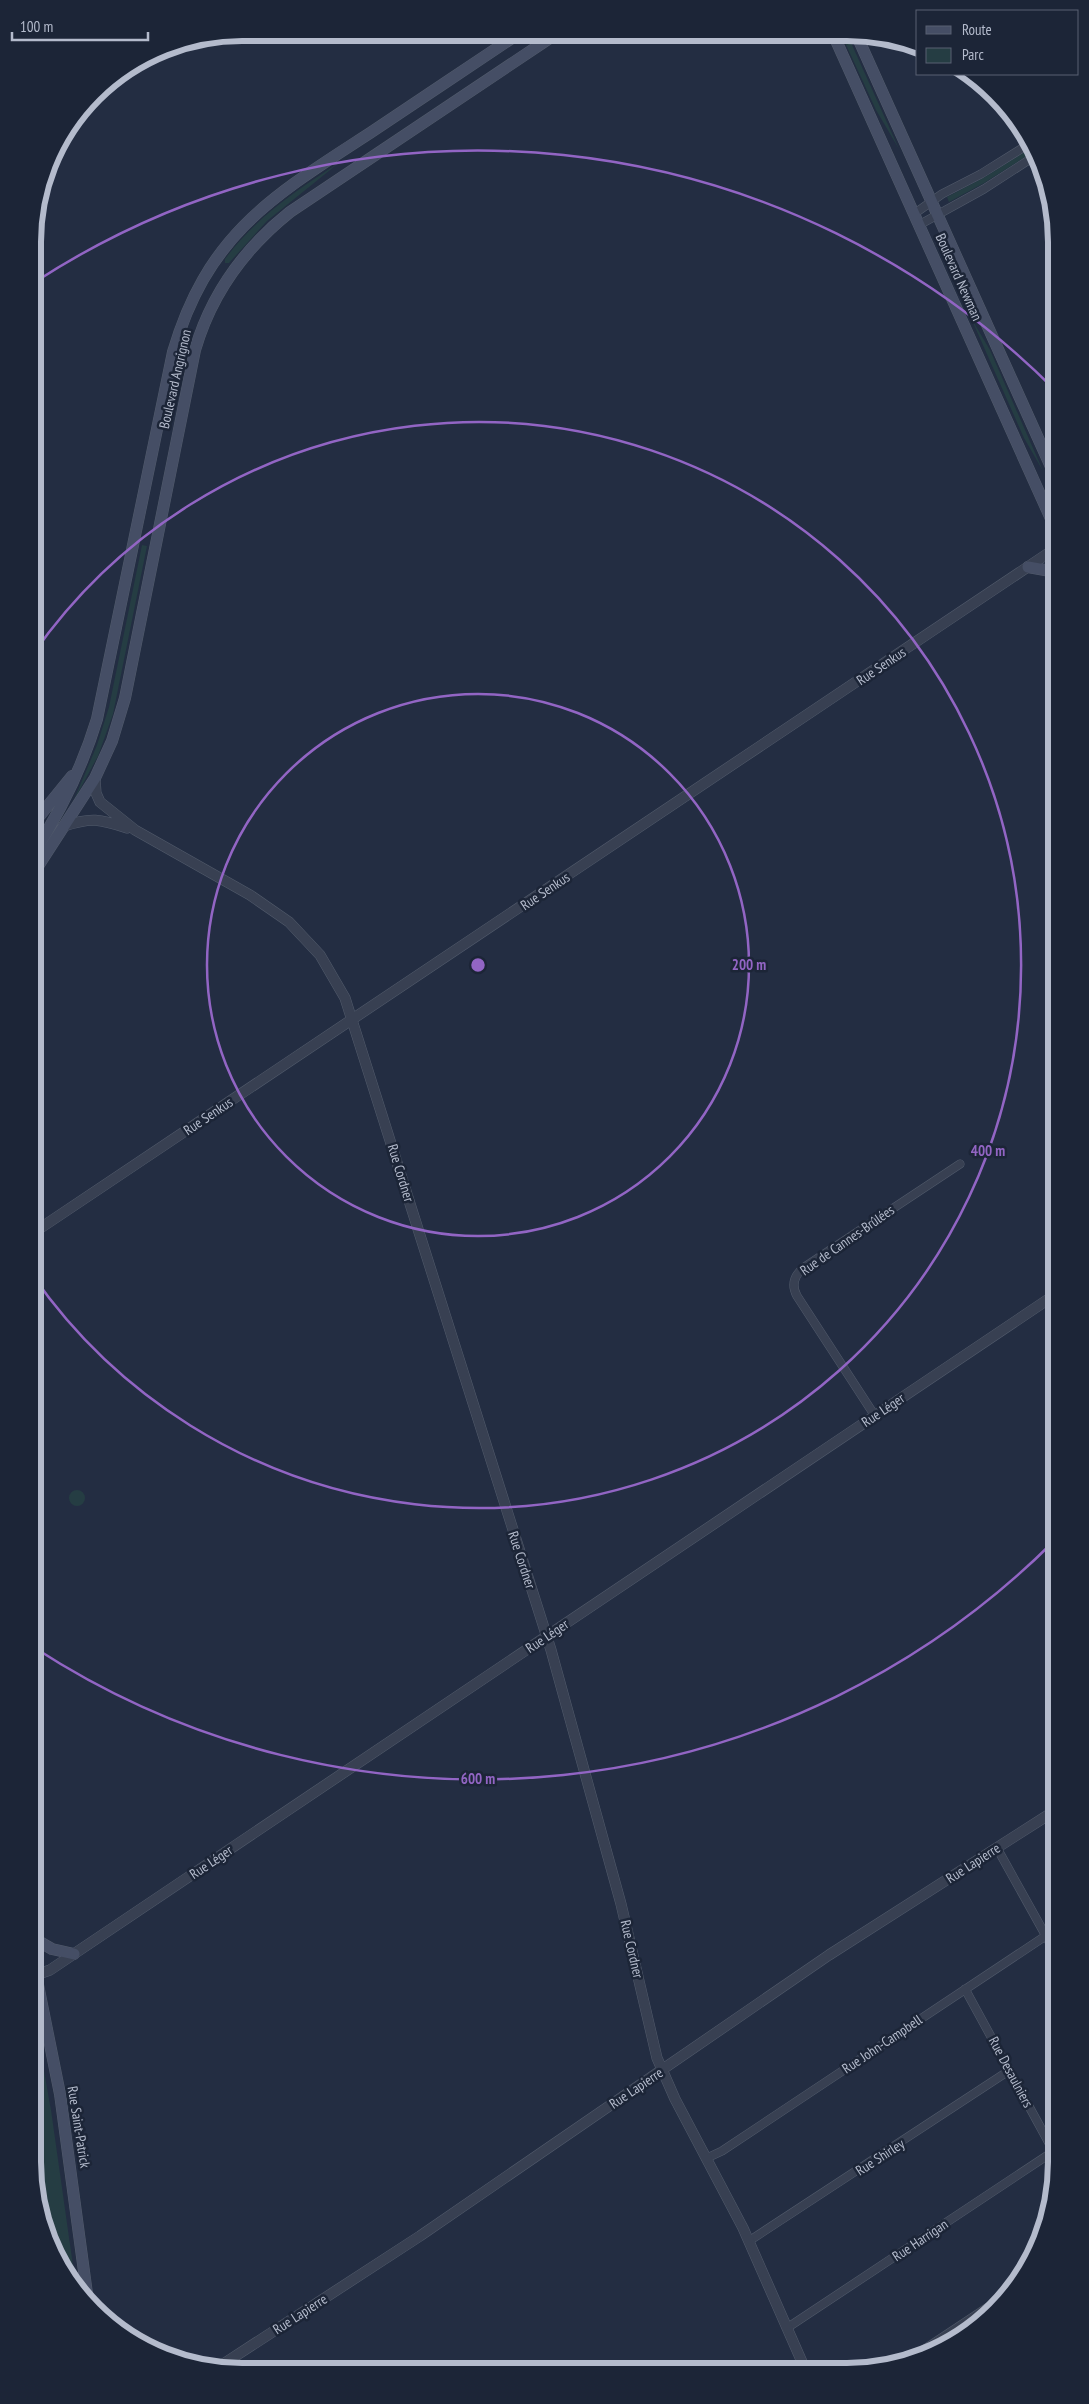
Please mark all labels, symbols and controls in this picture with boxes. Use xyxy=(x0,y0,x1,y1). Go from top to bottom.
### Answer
scale bar xyxy=(12,10,149,42)
legend xyxy=(916,10,1079,75)
text: 100 m xyxy=(20,17,53,36)
text: Route xyxy=(962,20,992,39)
text: Parc xyxy=(962,45,984,64)
street label: Boulevard Newman xyxy=(932,231,986,323)
street label: Boulevard Angrignon xyxy=(155,328,195,430)
street label: Rue Senkus xyxy=(853,643,909,689)
street label: Rue Senkus xyxy=(517,868,573,914)
text: 200 m xyxy=(732,955,766,974)
centre of rings xyxy=(469,956,487,974)
street label: Rue Senkus xyxy=(180,1093,236,1139)
text: 400 m xyxy=(971,1141,1005,1160)
street label: Rue Cordner xyxy=(384,1142,418,1204)
street label: Rue de Cannes-Brûlées xyxy=(796,1201,898,1279)
street label: Rue Léger xyxy=(858,1389,908,1431)
street label: Rue Cordner xyxy=(504,1529,540,1591)
street label: Rue Léger xyxy=(522,1615,572,1657)
text: 600 m xyxy=(461,1769,495,1788)
street label: Rue Lapierre xyxy=(942,1839,1004,1887)
street label: Rue Léger xyxy=(186,1841,236,1883)
street label: Rue Cordner xyxy=(617,1918,647,1980)
street label: Rue John-Campbell xyxy=(839,2010,926,2077)
street label: Rue Desaulniers xyxy=(985,2033,1037,2111)
street label: Rue Lapierre xyxy=(606,2063,667,2113)
street label: Rue Saint-Patrick xyxy=(64,2085,94,2170)
street label: Rue Shirley xyxy=(852,2134,908,2179)
street label: Rue Harrigan xyxy=(889,2215,951,2265)
street label: Rue Lapierre xyxy=(269,2290,331,2338)

